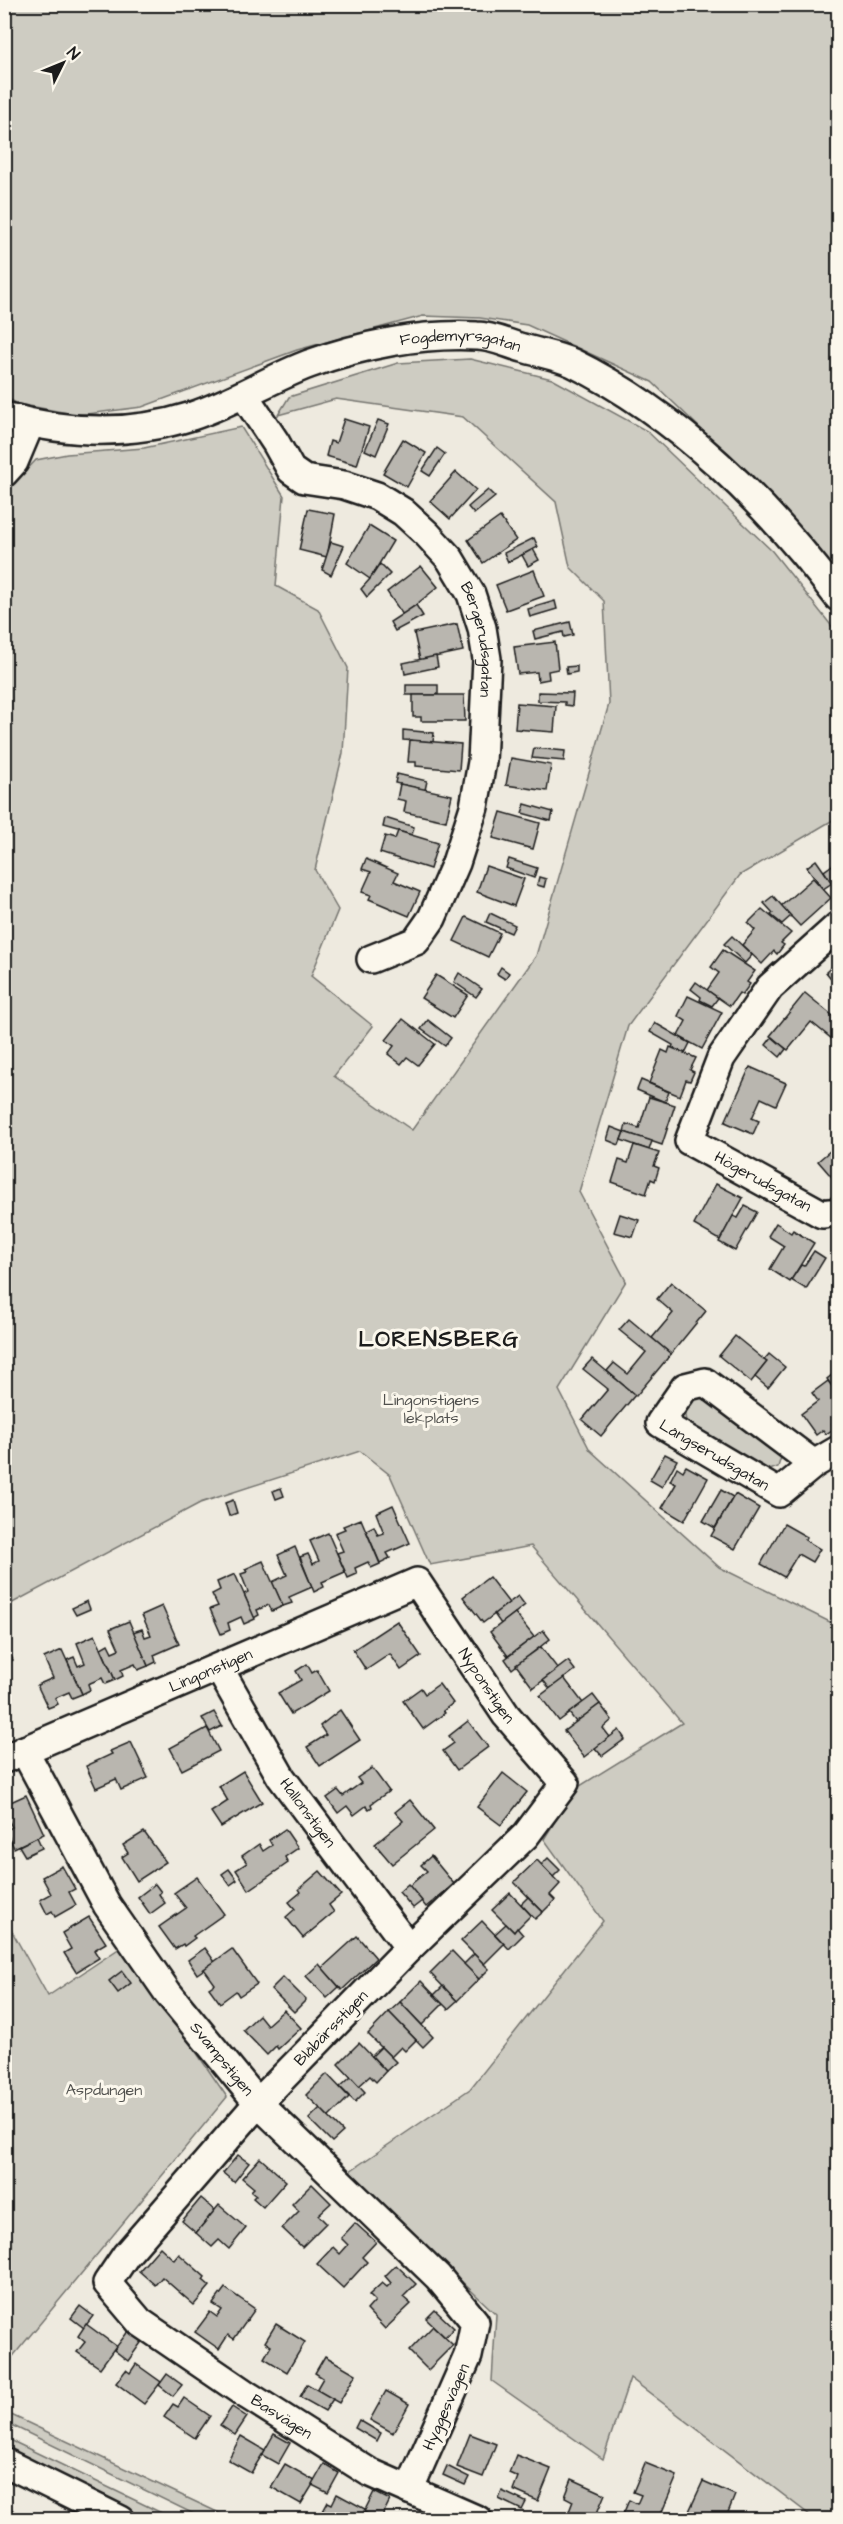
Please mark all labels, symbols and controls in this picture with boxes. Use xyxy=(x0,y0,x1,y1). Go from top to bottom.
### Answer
north arrow xyxy=(33,33,93,93)
text: N xyxy=(62,42,85,65)
street label: Fogdemyrsgatan xyxy=(398,324,524,358)
street label: Bergerudsgatan xyxy=(455,578,498,698)
street label: Högerudsgatan xyxy=(710,1146,816,1217)
district label: LORENSBERG xyxy=(358,1324,520,1355)
park label: Lingonstigens lekplats xyxy=(383,1389,479,1429)
street label: Långserudsgatan xyxy=(655,1414,774,1496)
street label: Lingonstigen xyxy=(166,1643,256,1698)
street label: Nyponstigen xyxy=(453,1644,519,1728)
street label: Hallonstigen xyxy=(274,1773,341,1852)
street label: Blåbärsstigen xyxy=(289,1985,374,2072)
street label: Svampstigen xyxy=(185,2017,259,2101)
park label: Aspdungen xyxy=(66,2079,142,2102)
street label: Hyggesvägen xyxy=(417,2360,476,2454)
street label: Basvägen xyxy=(246,2389,316,2444)

